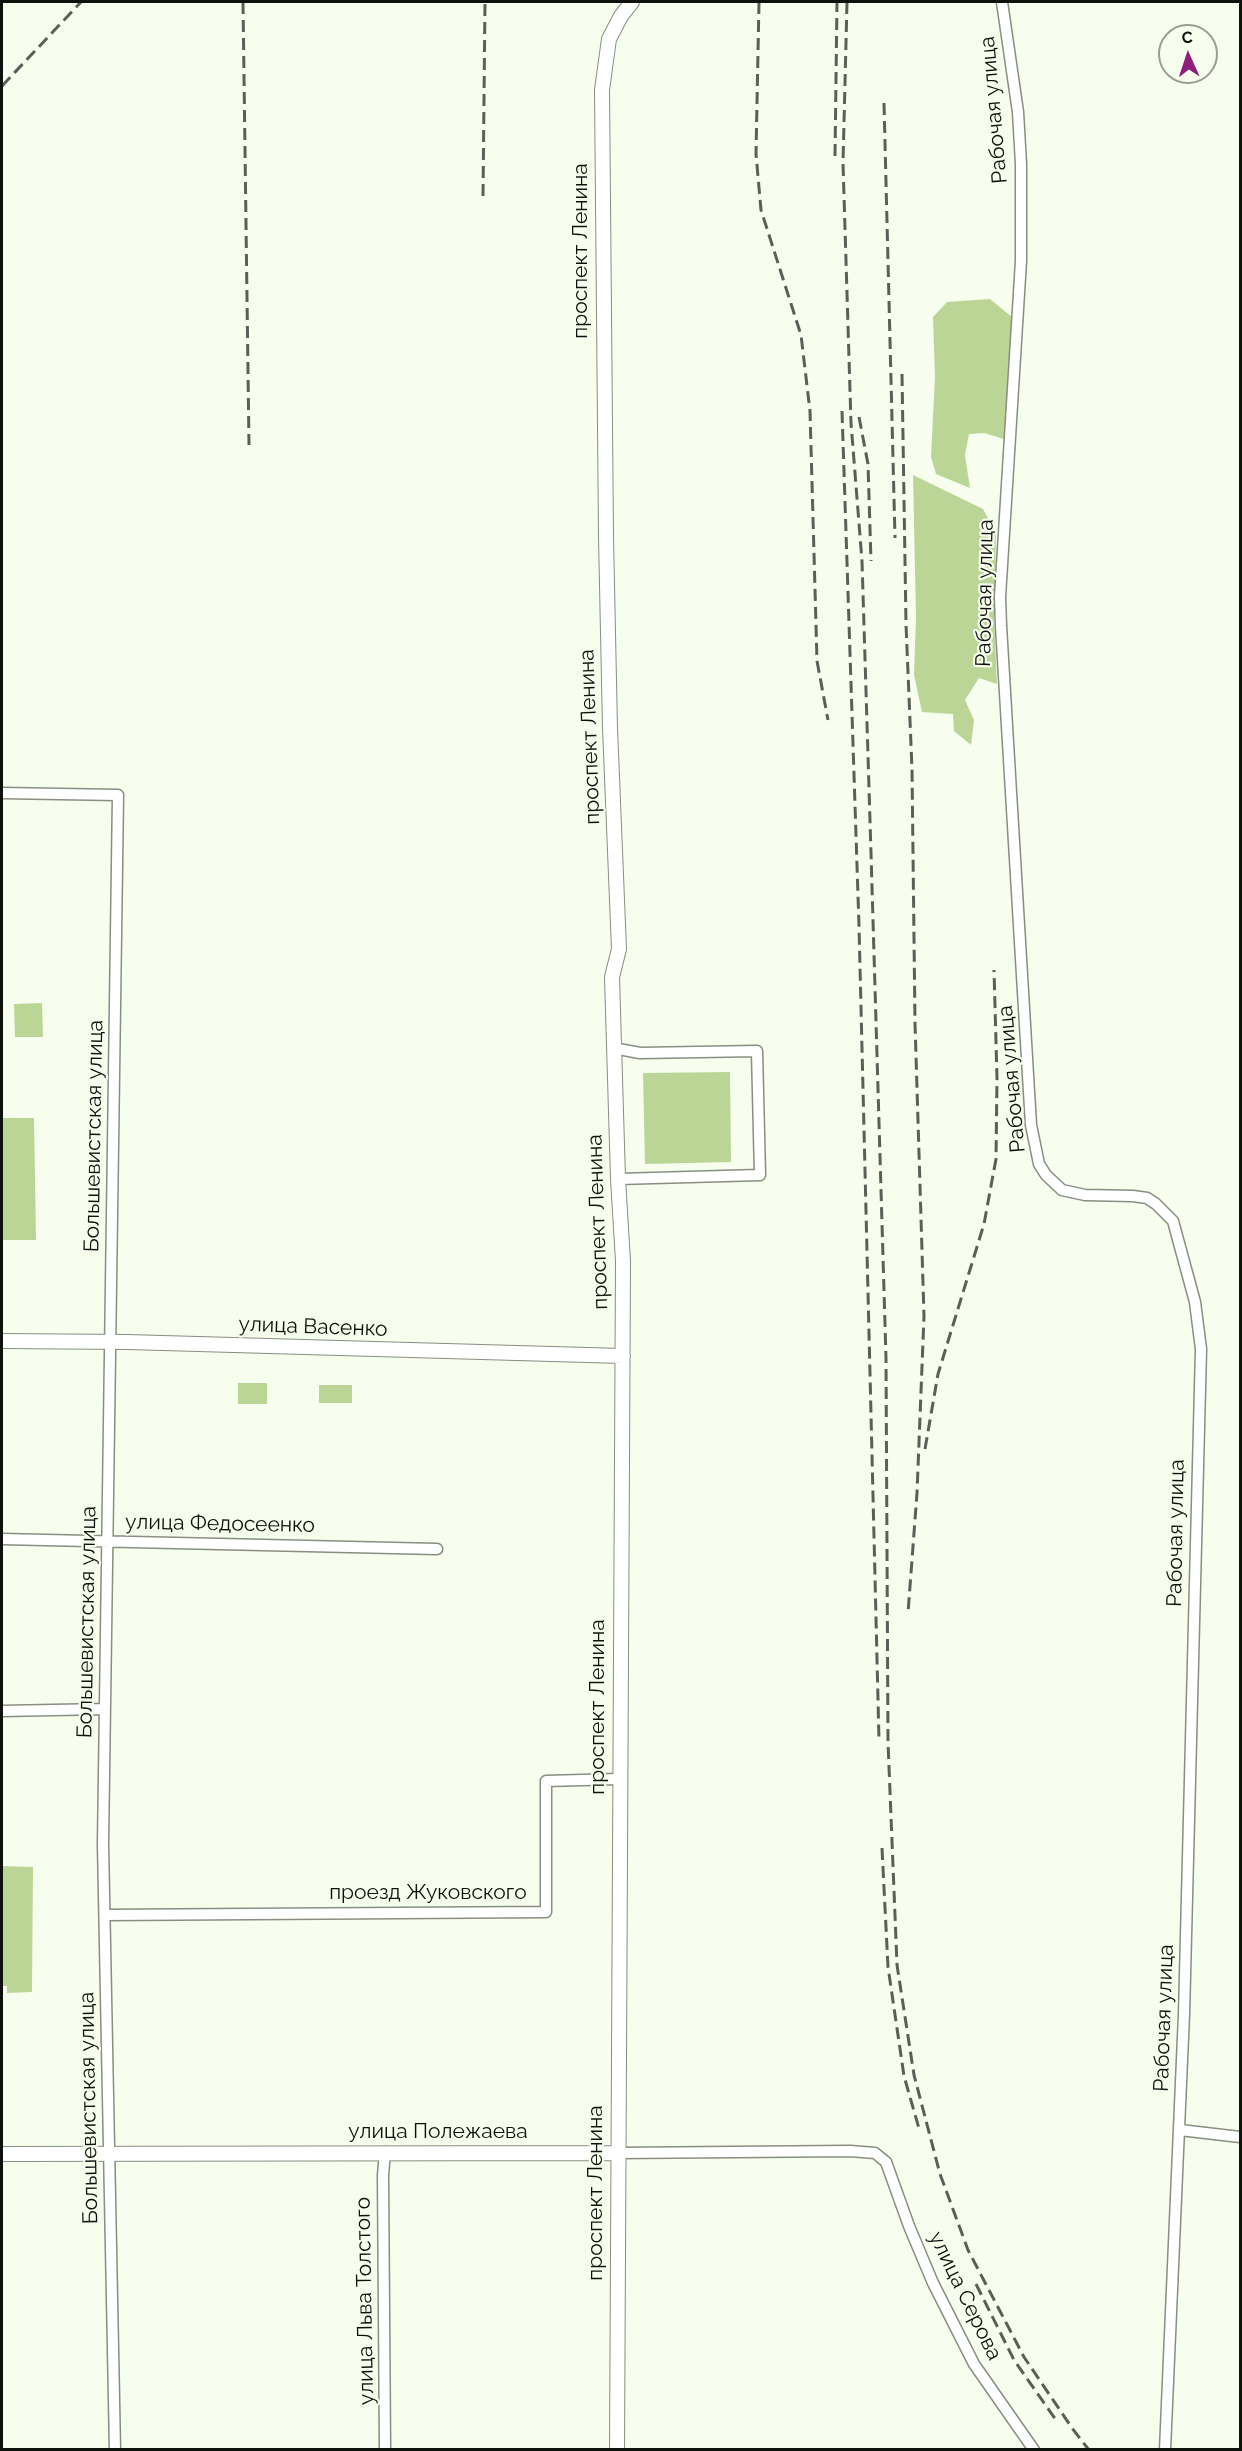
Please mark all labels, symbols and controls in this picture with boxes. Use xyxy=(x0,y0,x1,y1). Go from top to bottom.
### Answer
north arrow xyxy=(1158,24,1218,84)
text: С xyxy=(1181,28,1193,47)
street label: Рабочая улица xyxy=(975,35,1013,185)
street label: проспект Ленина xyxy=(568,163,594,339)
street label: Рабочая улица xyxy=(971,519,999,667)
street label: проспект Ленина xyxy=(574,649,606,825)
street label: Рабочая улица xyxy=(993,1004,1031,1154)
street label: Большевистская улица xyxy=(79,1020,109,1252)
street label: проспект Ленина xyxy=(582,1134,614,1310)
street label: улица Васенко xyxy=(238,1312,388,1342)
street label: Рабочая улица xyxy=(1162,1459,1190,1607)
street label: Большевистская улица xyxy=(72,1506,102,1738)
street label: улица Федосеенко xyxy=(125,1510,315,1538)
street label: проспект Ленина xyxy=(585,1619,611,1795)
street label: проезд Жуковского xyxy=(329,1880,527,1906)
street label: Рабочая улица xyxy=(1149,1944,1179,2092)
street label: Большевистская улица xyxy=(74,1992,104,2224)
street label: проспект Ленина xyxy=(583,2105,609,2281)
street label: улица Полежаева xyxy=(348,2119,528,2145)
street label: улица Льва Толстого xyxy=(351,2197,379,2405)
street label: улица Серова xyxy=(923,2228,1007,2364)

